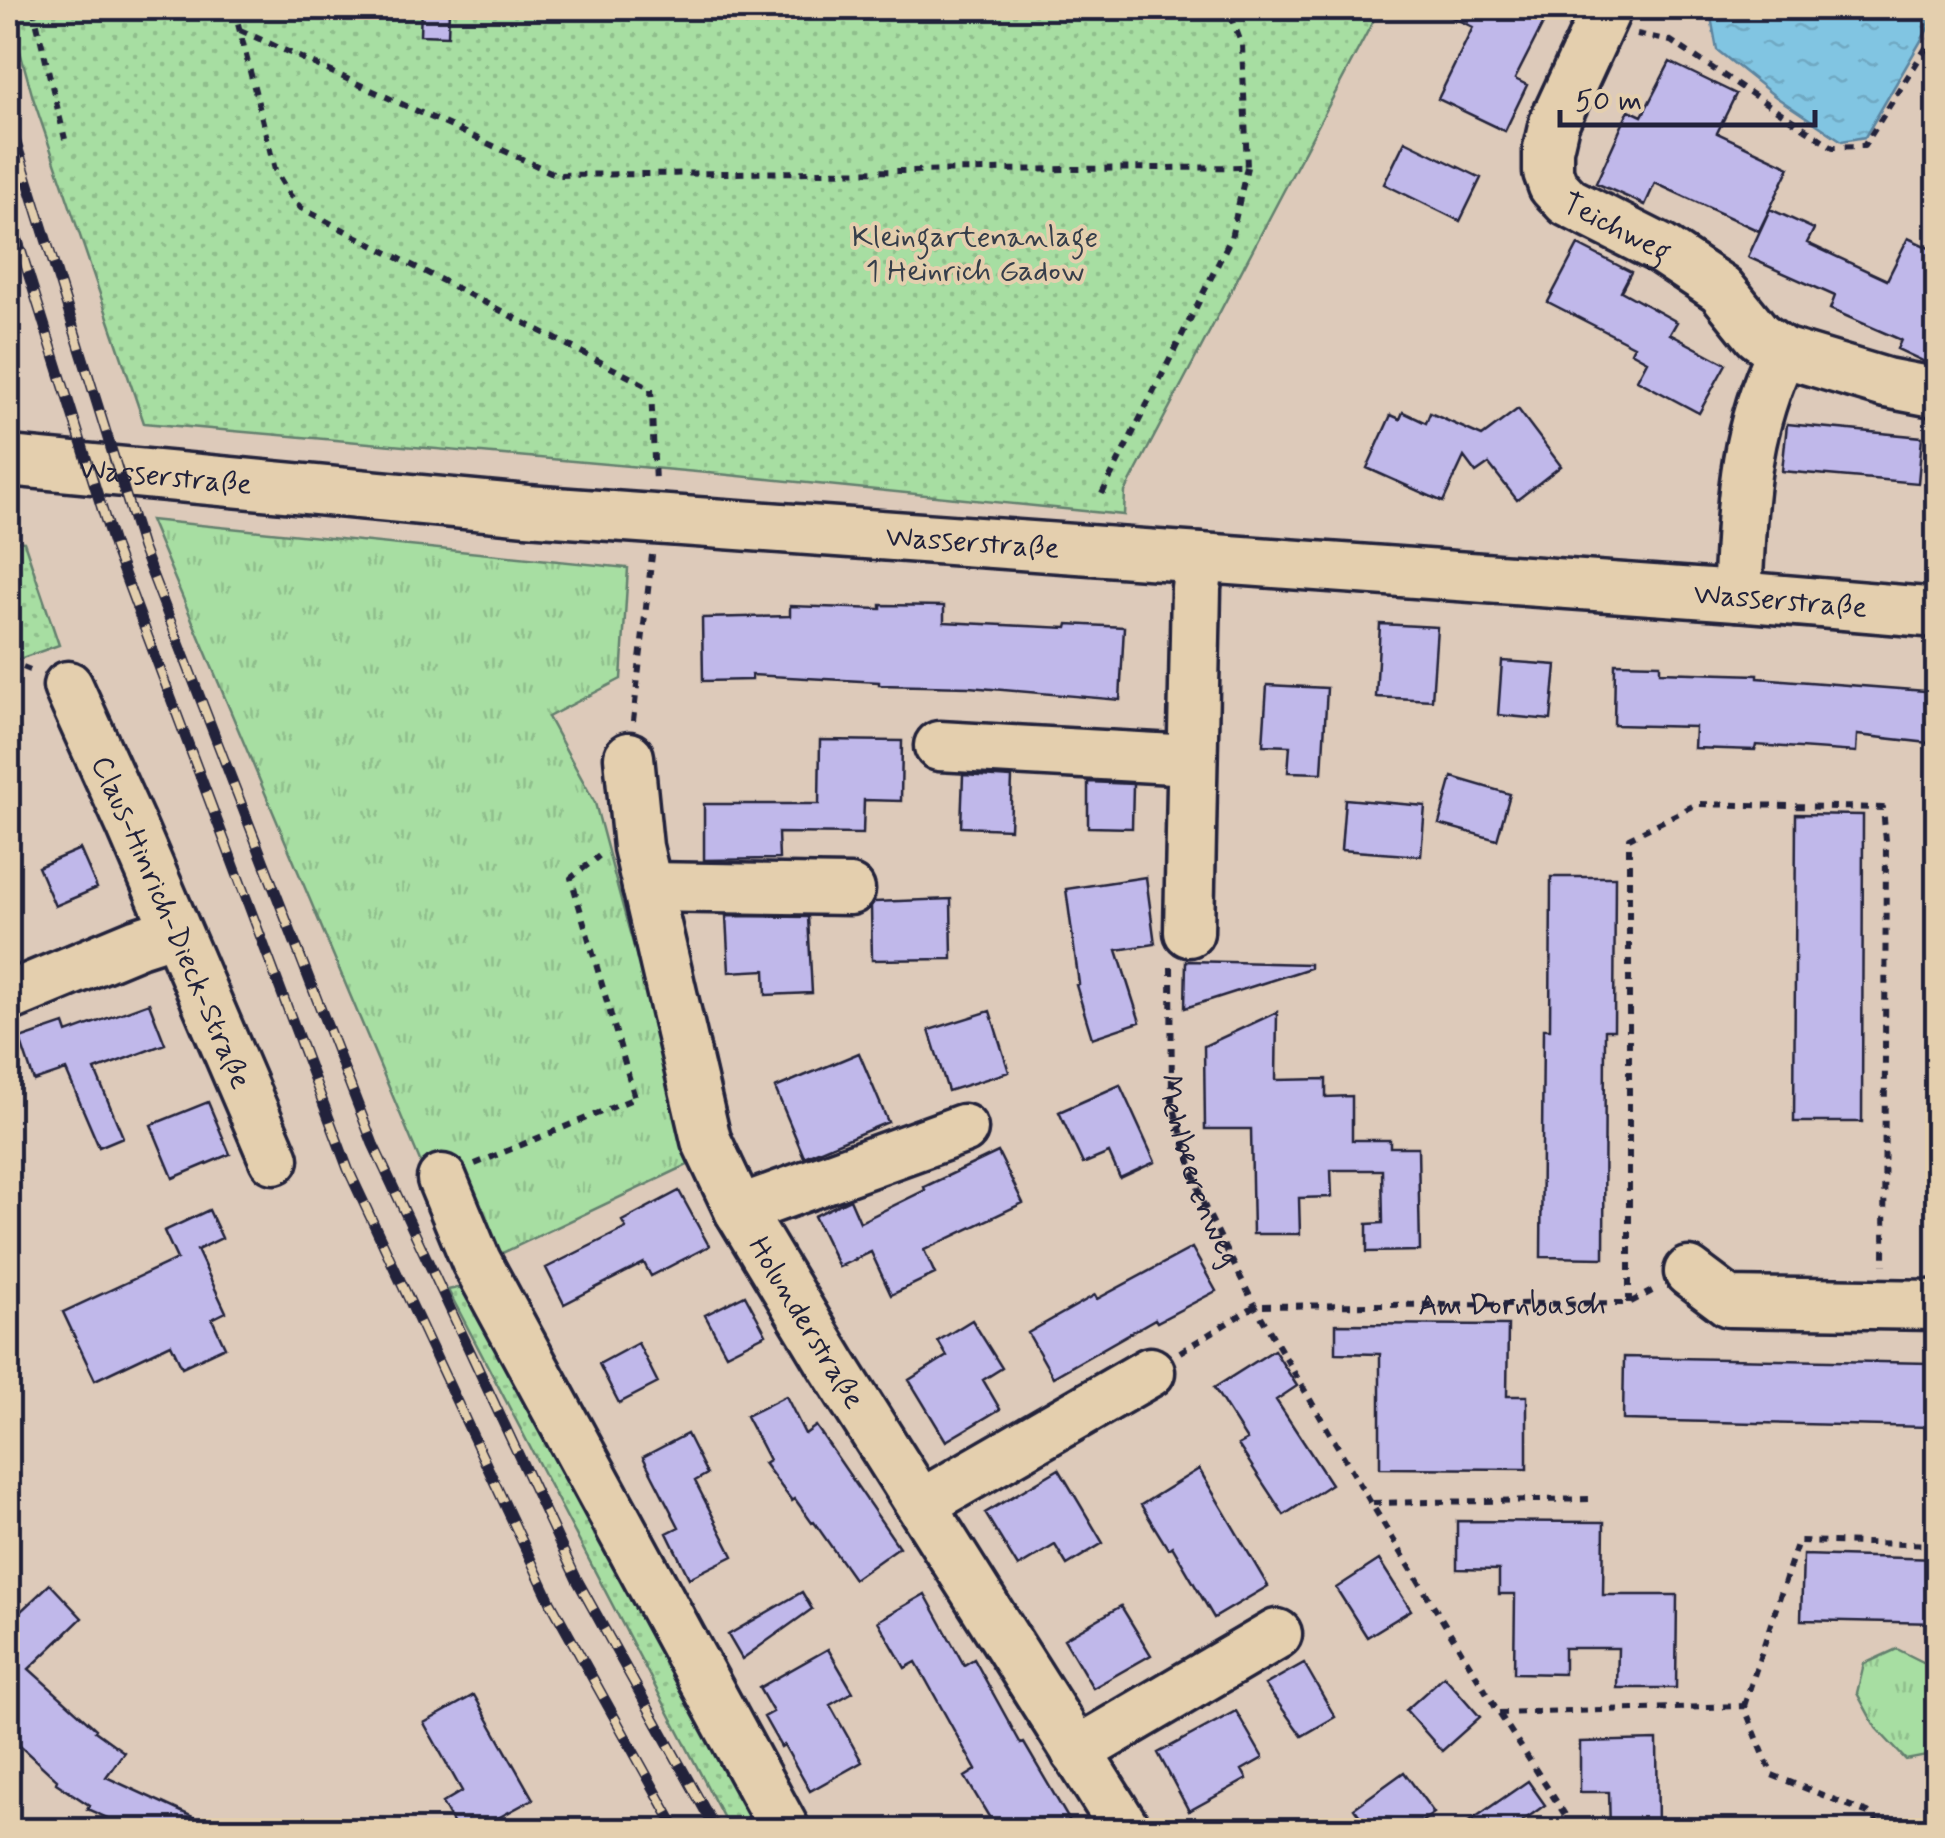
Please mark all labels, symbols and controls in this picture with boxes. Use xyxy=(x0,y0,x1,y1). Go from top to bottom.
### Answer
scale bar xyxy=(1560,65,1815,127)
text: 50 m xyxy=(1575,82,1642,121)
street label: Teichweg xyxy=(1555,184,1679,274)
park label: Kleingartenanlage 1 Heinrich Gadow xyxy=(852,218,1098,291)
street label: Wasserstraße xyxy=(77,450,254,505)
street label: Wasserstraße xyxy=(884,518,1061,569)
street label: Wasserstraße xyxy=(1692,575,1869,628)
street label: Claus-Hinrich-Dieck-Straße xyxy=(81,750,260,1095)
street label: Mehlbeerenweg xyxy=(1151,1075,1250,1273)
street label: Holunderstraße xyxy=(739,1230,873,1417)
street label: Am Dornbusch xyxy=(1418,1285,1606,1326)

